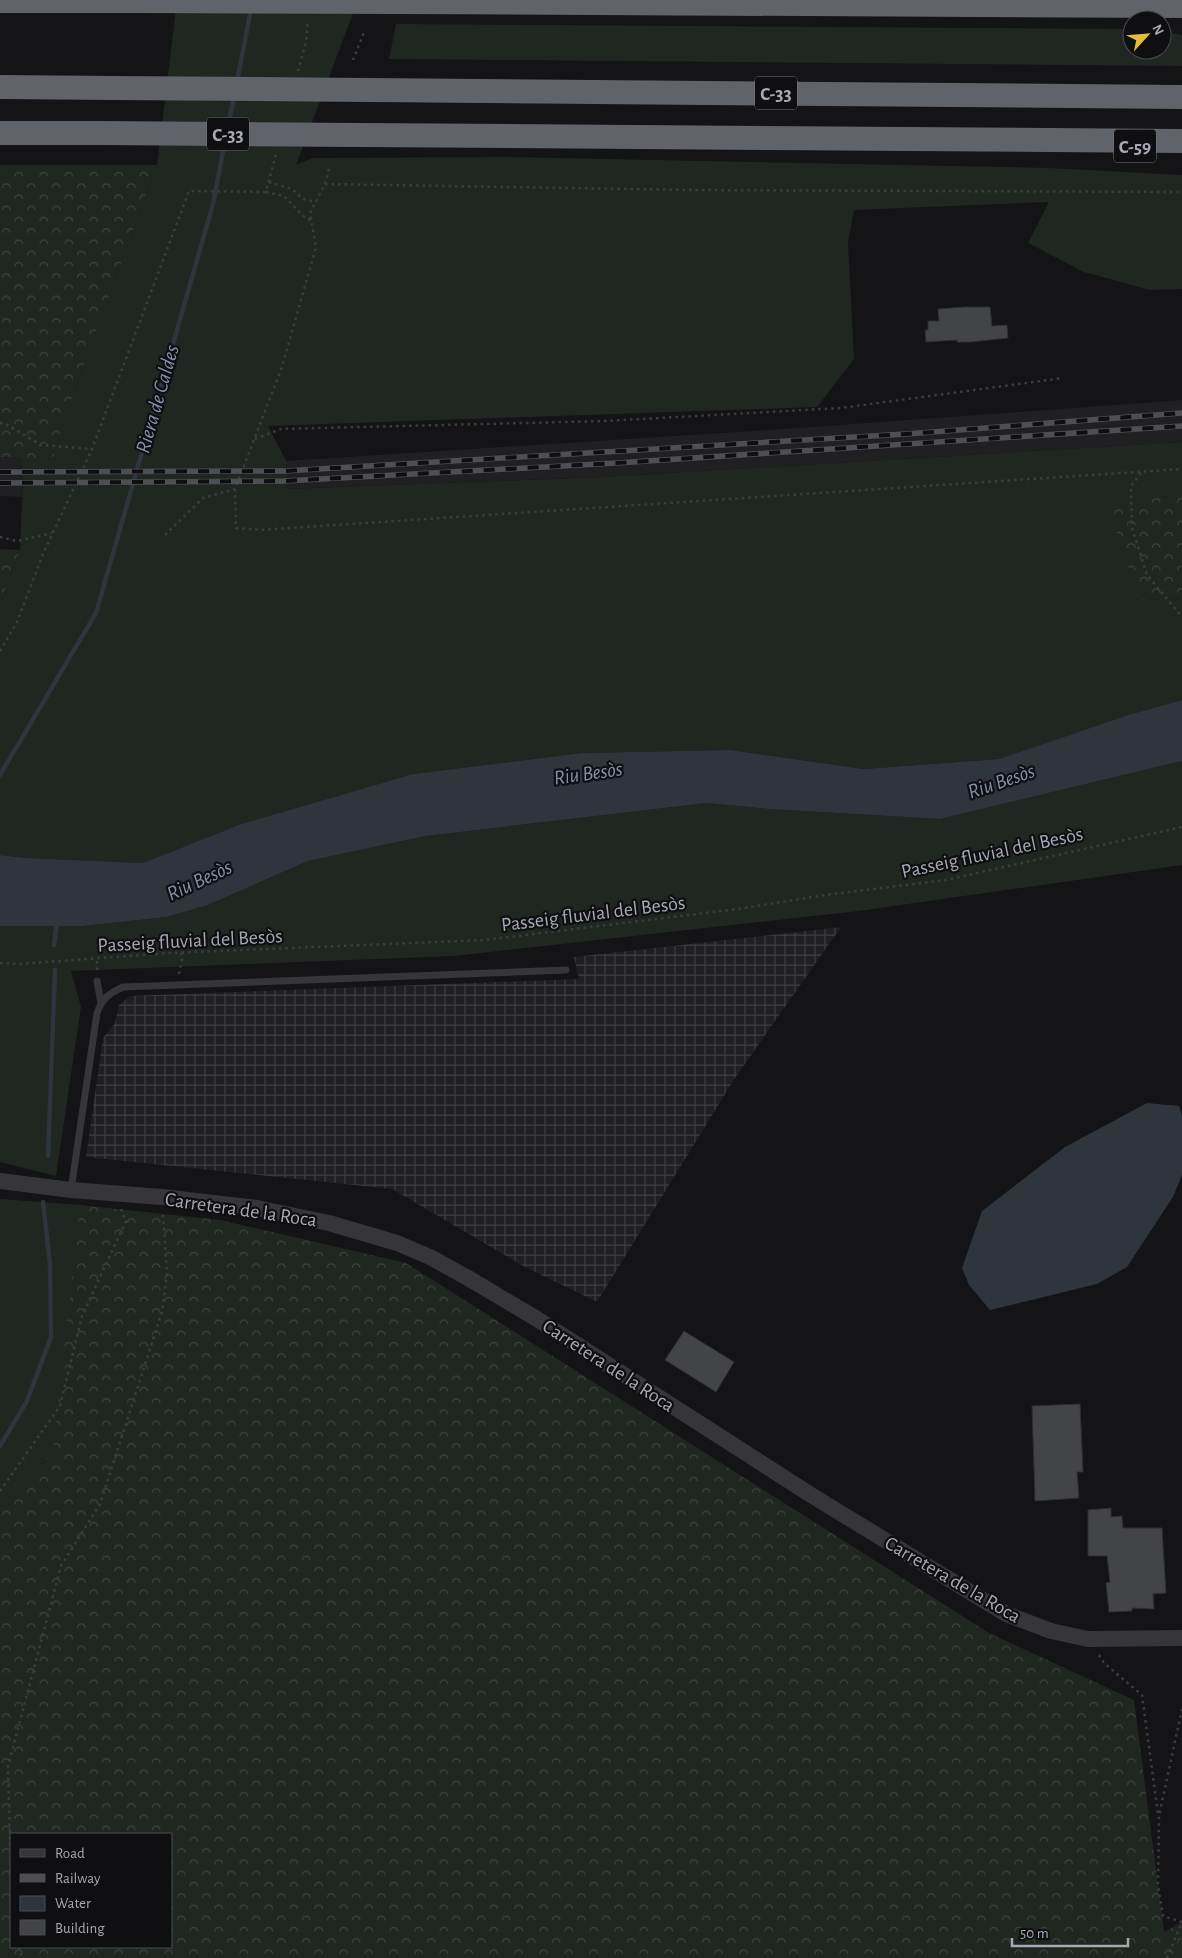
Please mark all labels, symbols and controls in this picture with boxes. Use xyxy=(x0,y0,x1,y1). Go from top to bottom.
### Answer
north arrow xyxy=(1122,10,1172,60)
text: N xyxy=(1149,22,1166,37)
road number: C-33 xyxy=(755,76,797,110)
road number: C-33 xyxy=(207,118,249,150)
road number: C-59 xyxy=(1114,130,1156,162)
water label: Riera de Caldes xyxy=(132,342,183,456)
water label: Riu Besòs xyxy=(552,758,624,789)
water label: Riu Besòs xyxy=(965,760,1038,803)
street label: Passeig fluvial del Besòs xyxy=(899,824,1085,882)
water label: Riu Besòs xyxy=(163,856,235,905)
street label: Passeig fluvial del Besòs xyxy=(500,893,686,935)
street label: Passeig fluvial del Besòs xyxy=(97,926,283,956)
street label: Carretera de la Roca xyxy=(164,1189,318,1231)
street label: Carretera de la Roca xyxy=(539,1316,678,1416)
street label: Carretera de la Roca xyxy=(881,1533,1024,1627)
legend xyxy=(10,1833,172,1948)
text: Road xyxy=(55,1846,85,1861)
text: Railway xyxy=(55,1871,101,1886)
text: Water xyxy=(55,1896,91,1911)
scale bar xyxy=(1012,1916,1128,1948)
text: Building xyxy=(55,1921,105,1936)
text: 50 m xyxy=(1020,1926,1049,1941)

